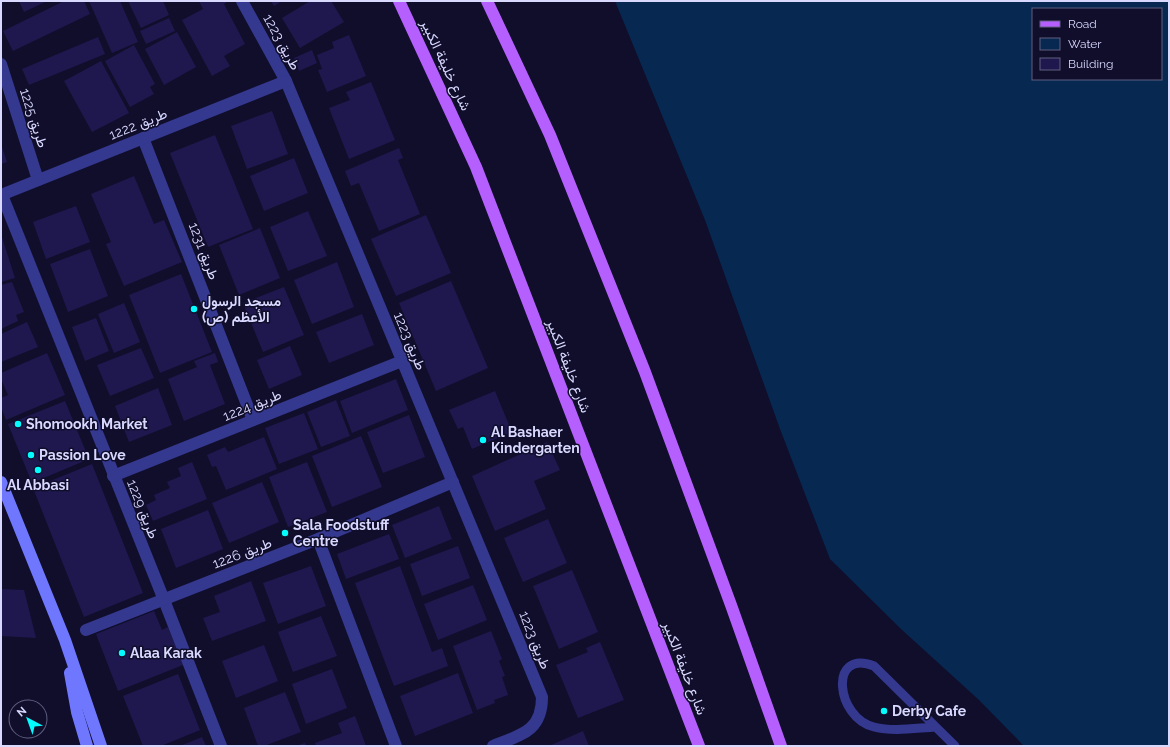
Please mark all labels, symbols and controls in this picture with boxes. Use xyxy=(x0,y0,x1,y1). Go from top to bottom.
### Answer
legend xyxy=(1032,8,1162,80)
street label: طريق 1223 xyxy=(259,11,304,73)
street label: شارع خليفة الكبير xyxy=(415,16,474,114)
text: Road xyxy=(1068,17,1097,31)
text: Water xyxy=(1068,37,1102,51)
text: Building xyxy=(1068,57,1114,71)
street label: طريق 1225 xyxy=(16,86,51,150)
street label: طريق 1222 xyxy=(107,105,170,144)
street label: طريق 1231 xyxy=(185,220,222,282)
place label: مسجد الرسول الأعظم (ص) xyxy=(202,293,281,326)
marker: مسجد الرسول الأعظم (ص) xyxy=(189,304,199,314)
street label: طريق 1223 xyxy=(390,310,429,373)
street label: شارع خليفة الكبير xyxy=(541,316,594,416)
street label: طريق 1224 xyxy=(220,386,284,425)
place label: Shomookh Market xyxy=(26,416,148,432)
marker: Shomookh Market xyxy=(13,419,23,429)
place label: Al Bashaer Kindergarten xyxy=(491,424,580,456)
marker: Al Bashaer Kindergarten xyxy=(478,435,488,445)
place label: Passion Love xyxy=(39,447,126,463)
marker: Passion Love xyxy=(26,450,36,460)
marker: Al Abbasi xyxy=(33,465,43,475)
place label: Al Abbasi xyxy=(7,477,69,493)
street label: طريق 1229 xyxy=(123,477,162,541)
place label: Sala Foodstuff Centre xyxy=(293,517,390,549)
marker: Sala Foodstuff Centre xyxy=(280,528,290,538)
street label: طريق 1226 xyxy=(210,534,274,573)
street label: طريق 1223 xyxy=(515,609,554,672)
street label: شارع خليفة الكبير xyxy=(657,618,710,718)
place label: Alaa Karak xyxy=(130,645,202,661)
marker: Alaa Karak xyxy=(117,648,127,658)
north arrow xyxy=(8,699,48,739)
place label: Derby Cafe xyxy=(892,703,967,719)
text: N xyxy=(14,704,29,719)
marker: Derby Cafe xyxy=(879,706,889,716)

